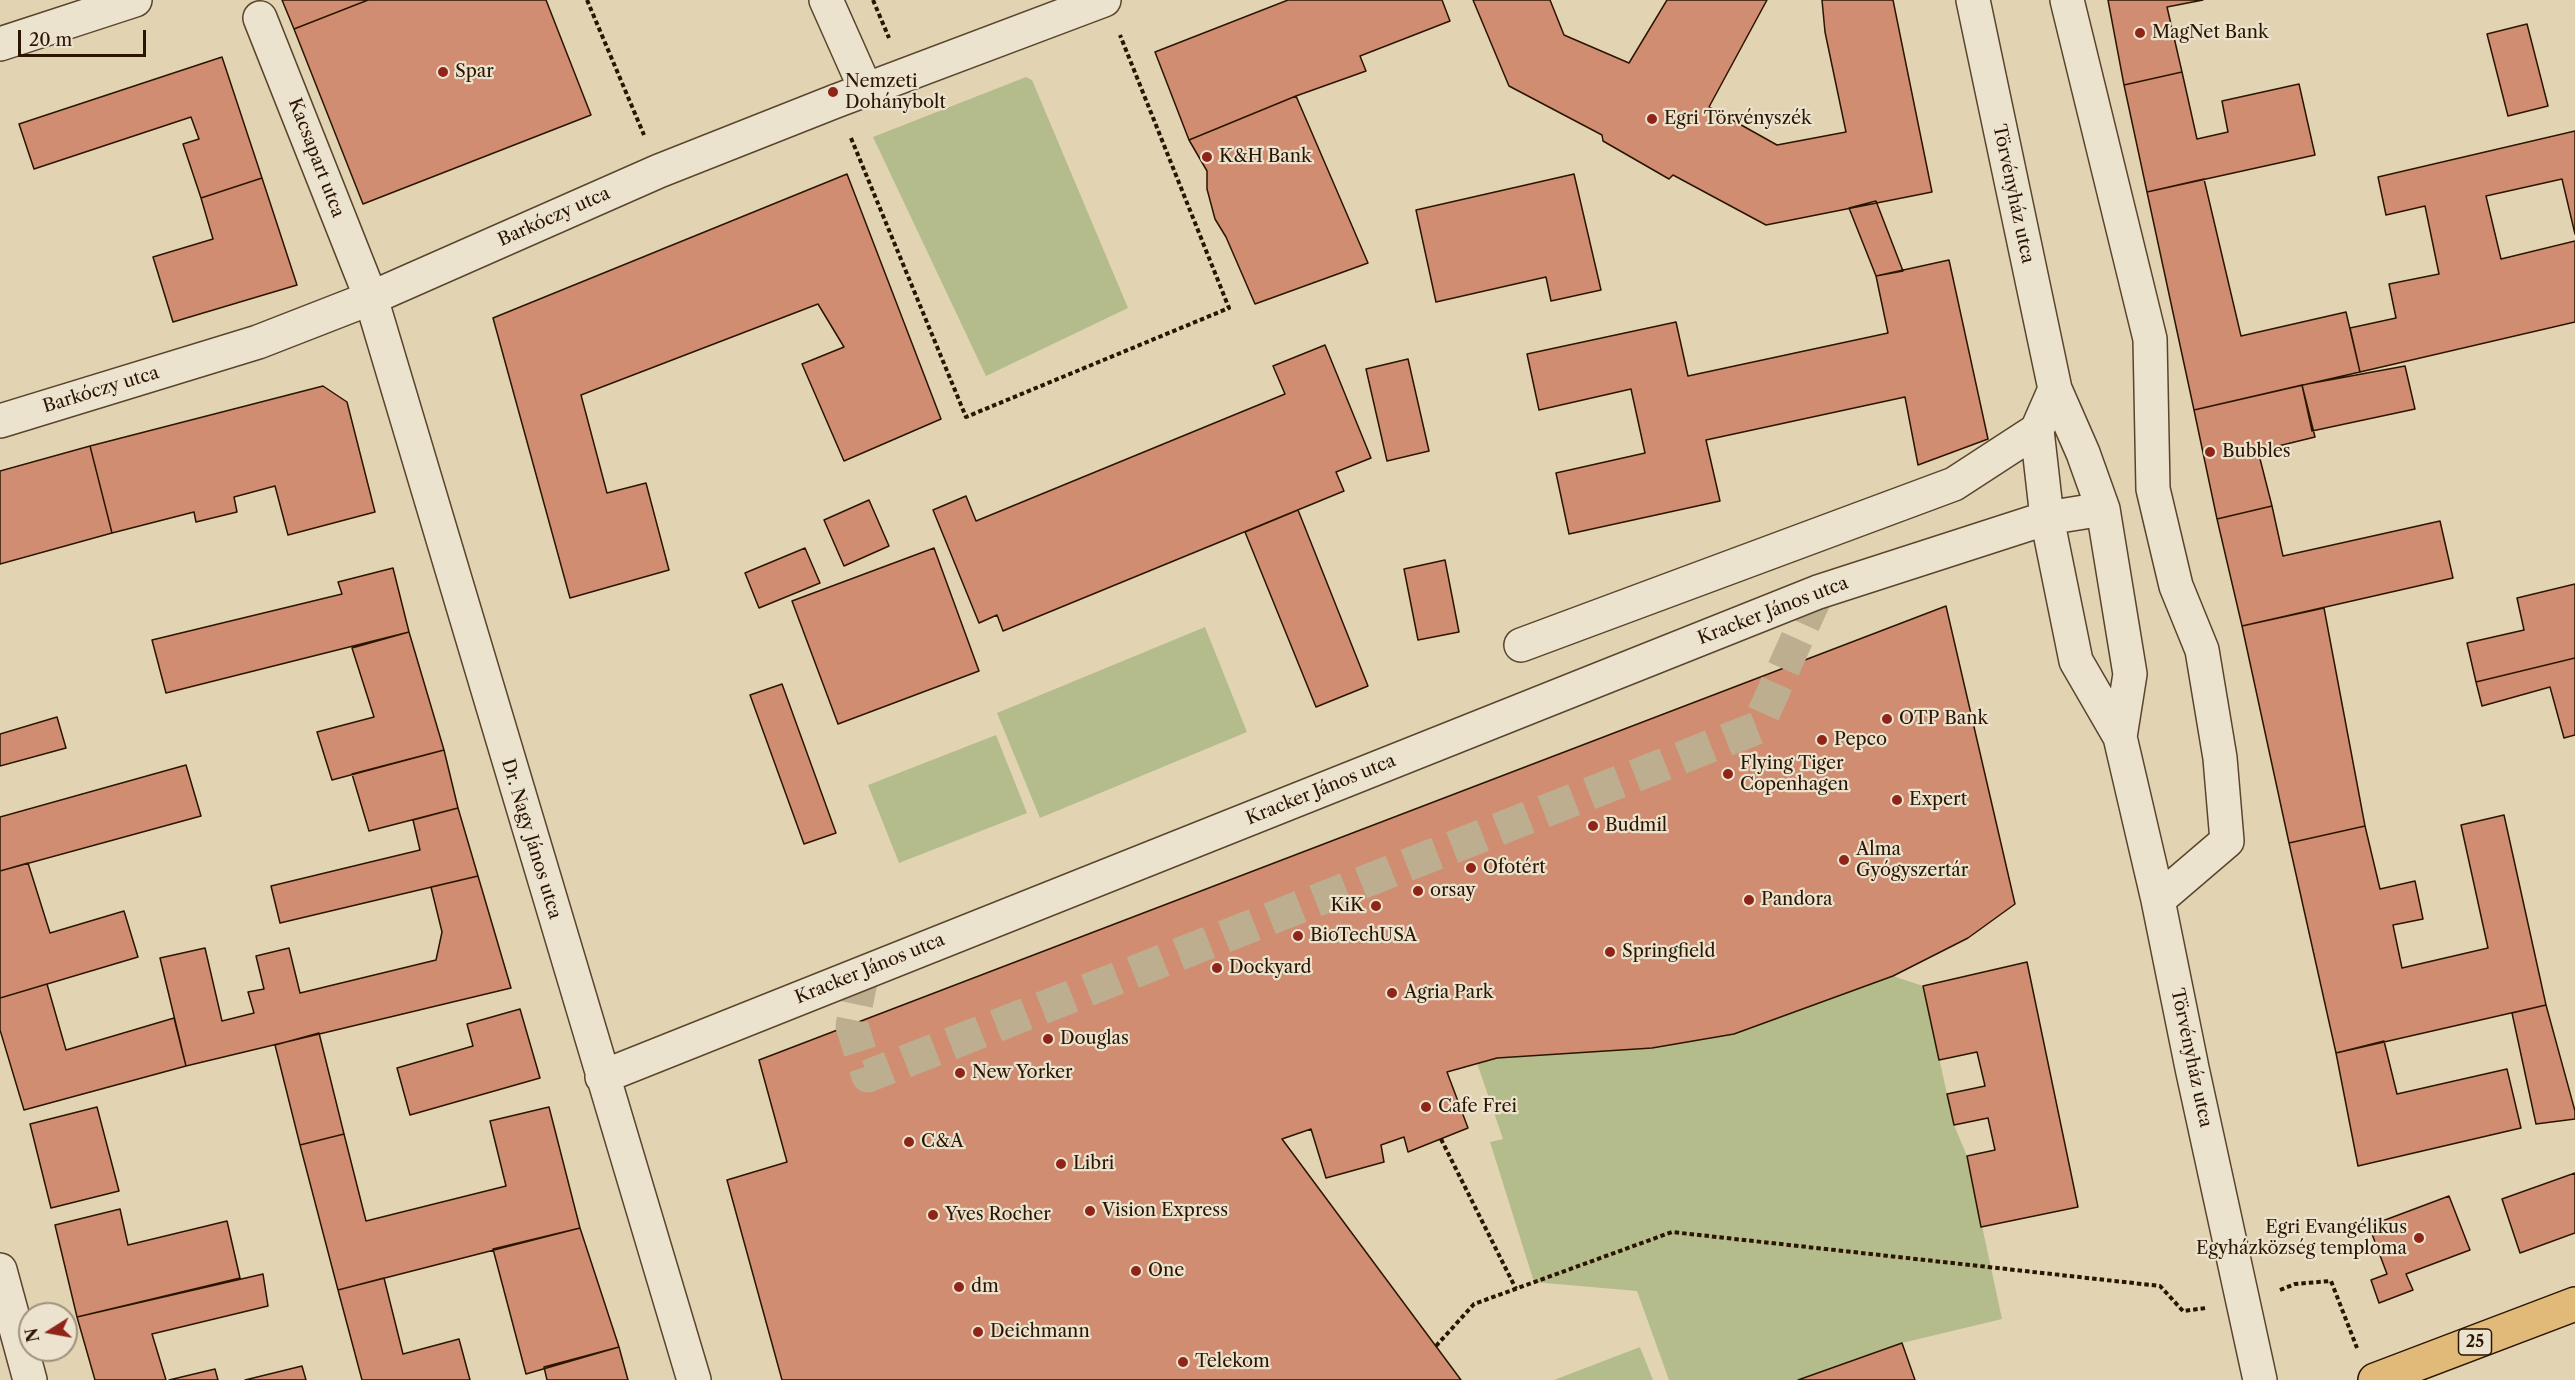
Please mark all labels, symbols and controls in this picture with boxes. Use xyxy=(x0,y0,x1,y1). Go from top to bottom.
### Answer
scale bar xyxy=(21,18,148,56)
place label: MagNet Bank xyxy=(2152,22,2268,44)
marker: MagNet Bank xyxy=(2133,26,2147,40)
text: 20 m xyxy=(29,29,72,51)
place label: Spar xyxy=(455,61,494,83)
marker: Spar xyxy=(436,65,450,79)
place label: Nemzeti Dohánybolt xyxy=(845,71,946,113)
marker: Nemzeti Dohánybolt xyxy=(826,85,840,99)
street label: Kacsapart utca xyxy=(283,95,349,221)
place label: Egri Törvényszék xyxy=(1664,108,1811,130)
marker: Egri Törvényszék xyxy=(1645,112,1659,126)
street label: Törvényház utca xyxy=(1988,122,2038,266)
place label: K&H Bank xyxy=(1219,146,1311,168)
marker: K&H Bank xyxy=(1200,150,1214,164)
street label: Barkóczy utca xyxy=(495,183,613,251)
street label: Barkóczy utca xyxy=(40,362,162,418)
place label: Bubbles xyxy=(2222,441,2291,463)
marker: Bubbles xyxy=(2203,445,2217,459)
street label: Kracker János utca xyxy=(1695,572,1851,650)
place label: OTP Bank xyxy=(1899,708,1988,730)
marker: OTP Bank xyxy=(1880,712,1894,726)
place label: Pepco xyxy=(1834,729,1887,751)
marker: Pepco xyxy=(1815,733,1829,747)
street label: Kracker János utca xyxy=(1243,750,1399,830)
place label: Flying Tiger Copenhagen xyxy=(1740,753,1849,795)
street label: Dr. Nagy János utca xyxy=(496,756,566,922)
marker: Flying Tiger Copenhagen xyxy=(1721,767,1735,781)
place label: Expert xyxy=(1909,789,1967,811)
marker: Expert xyxy=(1890,793,1904,807)
place label: Budmil xyxy=(1605,815,1667,837)
marker: Budmil xyxy=(1586,819,1600,833)
place label: Alma Gyógyszertár xyxy=(1856,839,1968,882)
marker: Alma Gyógyszertár xyxy=(1837,853,1851,867)
place label: Ofotért xyxy=(1483,857,1546,879)
marker: Ofotért xyxy=(1464,861,1478,875)
place label: orsay xyxy=(1430,880,1476,902)
marker: orsay xyxy=(1411,884,1425,898)
place label: Pandora xyxy=(1761,889,1832,911)
marker: Pandora xyxy=(1742,893,1756,907)
place label: KiK xyxy=(1331,895,1364,917)
marker: KiK xyxy=(1369,899,1383,913)
place label: BioTechUSA xyxy=(1310,925,1417,947)
street label: Kracker János utca xyxy=(792,929,948,1009)
marker: BioTechUSA xyxy=(1291,929,1305,943)
place label: Springfield xyxy=(1622,941,1715,963)
marker: Springfield xyxy=(1603,945,1617,959)
place label: Dockyard xyxy=(1229,957,1312,979)
marker: Dockyard xyxy=(1210,961,1224,975)
place label: Agria Park xyxy=(1404,982,1493,1004)
marker: Agria Park xyxy=(1385,986,1399,1000)
street label: Törvényház utca xyxy=(2166,986,2216,1130)
place label: Douglas xyxy=(1060,1028,1129,1050)
marker: Douglas xyxy=(1041,1032,1055,1046)
place label: New Yorker xyxy=(972,1062,1073,1084)
marker: New Yorker xyxy=(953,1066,967,1080)
place label: Cafe Frei xyxy=(1438,1096,1517,1118)
marker: Cafe Frei xyxy=(1419,1100,1433,1114)
place label: C&A xyxy=(921,1131,964,1153)
marker: C&A xyxy=(902,1135,916,1149)
place label: Libri xyxy=(1073,1153,1114,1175)
marker: Libri xyxy=(1054,1157,1068,1171)
place label: Vision Express xyxy=(1102,1200,1228,1222)
place label: Yves Rocher xyxy=(945,1204,1051,1226)
marker: Vision Express xyxy=(1083,1204,1097,1218)
marker: Yves Rocher xyxy=(926,1208,940,1222)
place label: Egri Evangélikus Egyházközség temploma xyxy=(2196,1217,2407,1260)
marker: Egri Evangélikus Egyházközség temploma xyxy=(2412,1231,2426,1245)
place label: One xyxy=(1148,1260,1184,1282)
marker: One xyxy=(1129,1264,1143,1278)
place label: dm xyxy=(971,1276,999,1298)
marker: dm xyxy=(952,1280,966,1294)
north arrow xyxy=(18,1302,78,1362)
place label: Deichmann xyxy=(990,1321,1090,1343)
marker: Deichmann xyxy=(971,1325,985,1339)
text: N xyxy=(21,1326,43,1344)
road number: 25 xyxy=(2458,1329,2492,1355)
place label: Telekom xyxy=(1195,1351,1270,1373)
marker: Telekom xyxy=(1176,1355,1190,1369)

